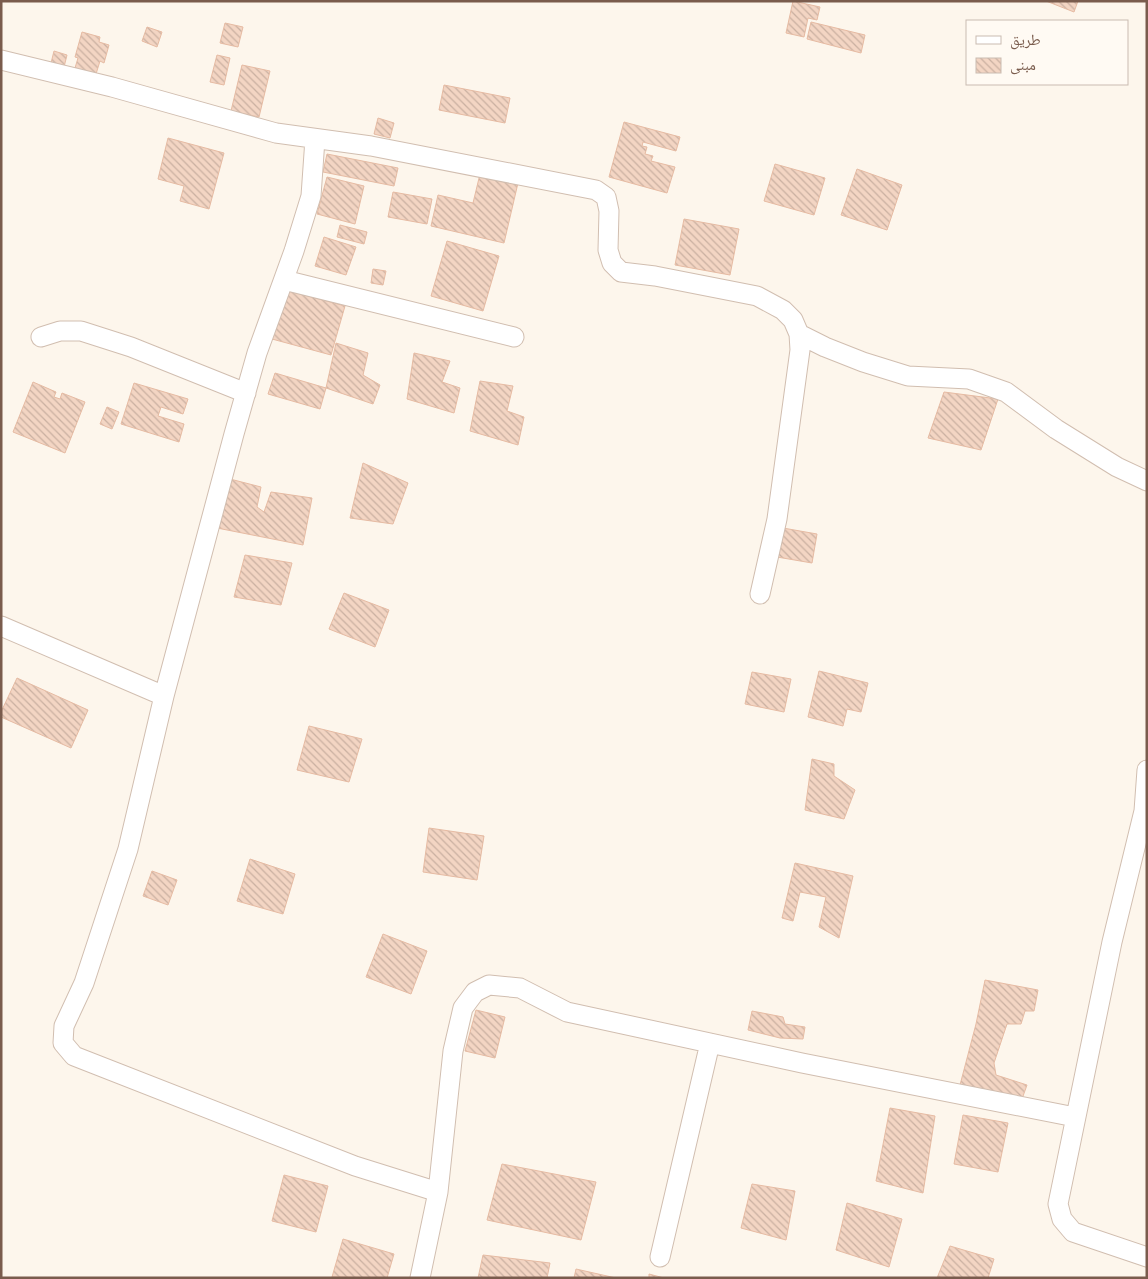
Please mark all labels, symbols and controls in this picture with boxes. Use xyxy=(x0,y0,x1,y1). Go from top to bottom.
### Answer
legend xyxy=(966,20,1128,85)
text: طريق xyxy=(1010,31,1041,50)
text: مبنى xyxy=(1010,56,1036,75)

